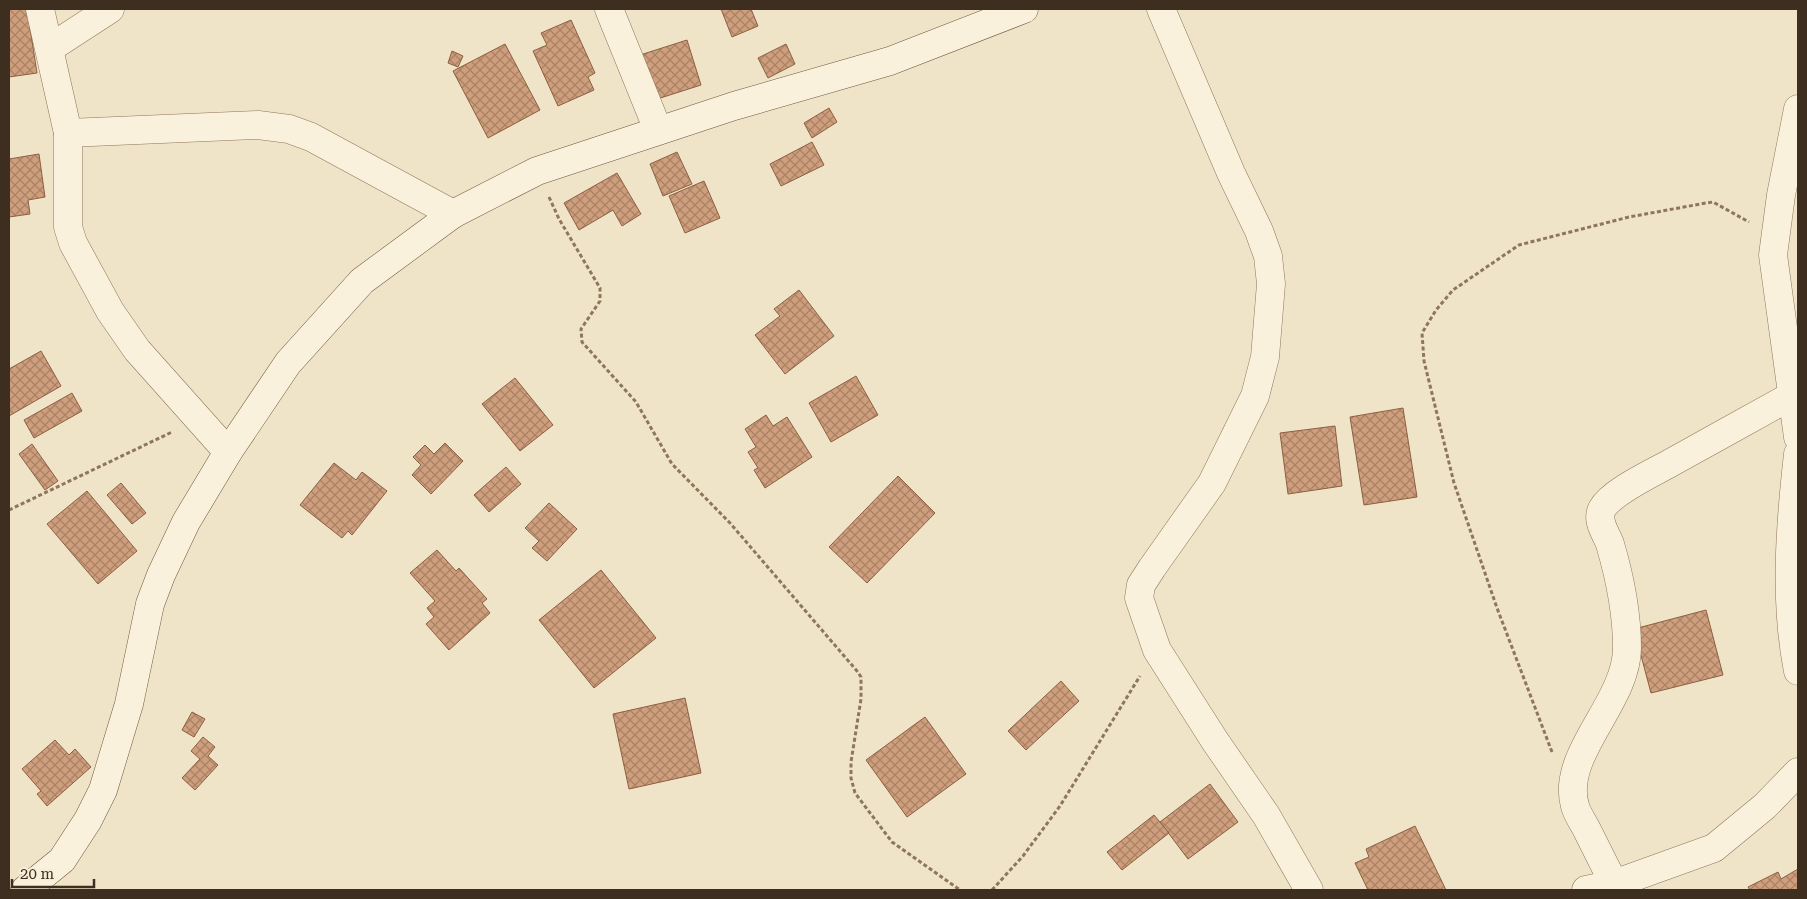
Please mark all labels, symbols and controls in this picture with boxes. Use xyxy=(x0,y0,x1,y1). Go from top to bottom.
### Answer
scale bar xyxy=(12,856,95,888)
text: 20 m xyxy=(20,865,55,883)

